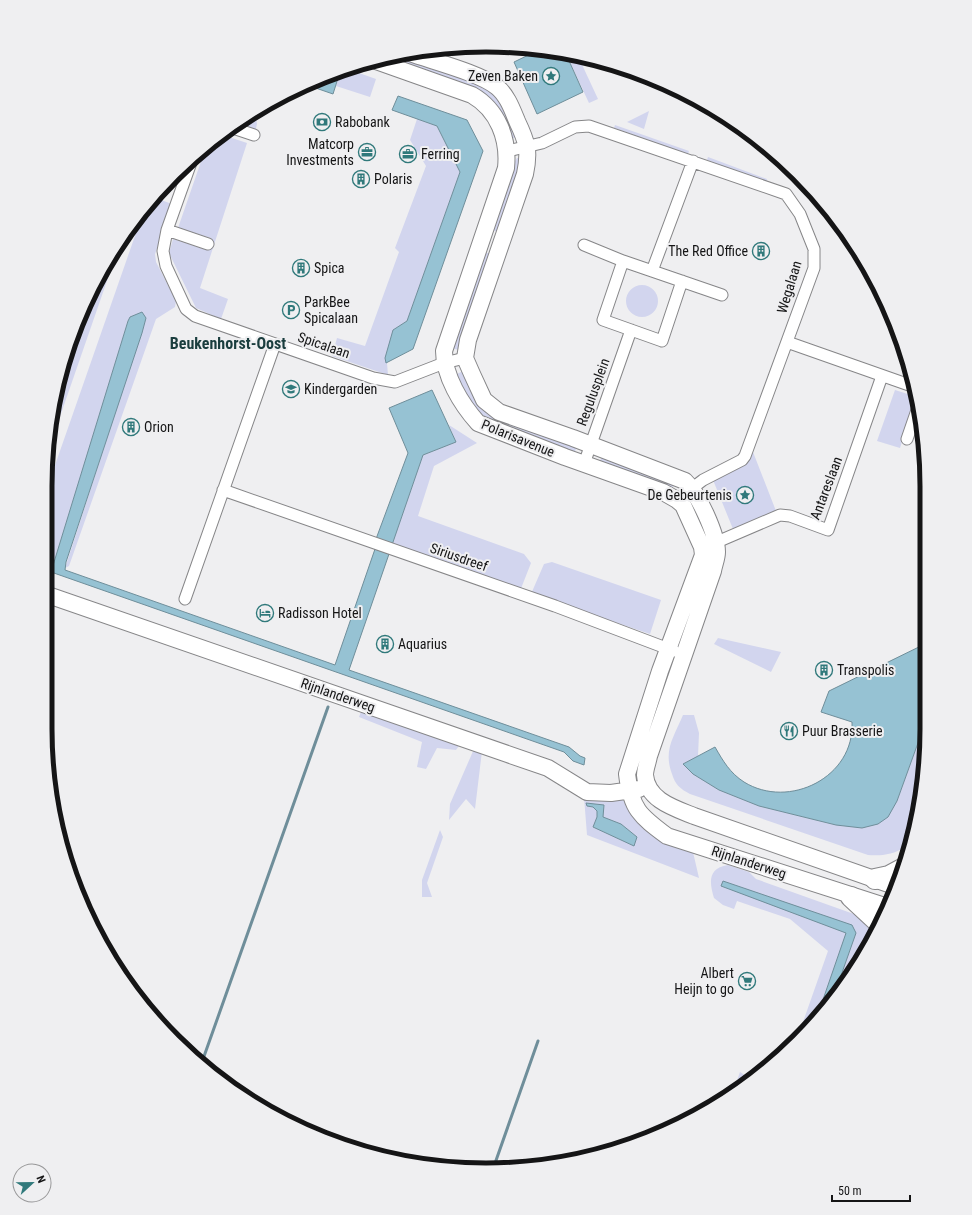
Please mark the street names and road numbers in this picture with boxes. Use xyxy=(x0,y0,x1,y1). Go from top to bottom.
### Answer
street label: Wegalaan xyxy=(773,259,805,315)
street label: Spicalaan xyxy=(296,329,352,361)
street label: Regulusplein xyxy=(573,356,613,428)
street label: Polarisavenue xyxy=(479,416,557,460)
street label: Antareslaan xyxy=(807,454,845,522)
street label: Siriusdreef xyxy=(428,540,490,574)
street label: Rijnlanderweg xyxy=(299,675,377,715)
street label: Rijnlanderweg xyxy=(710,842,788,882)

